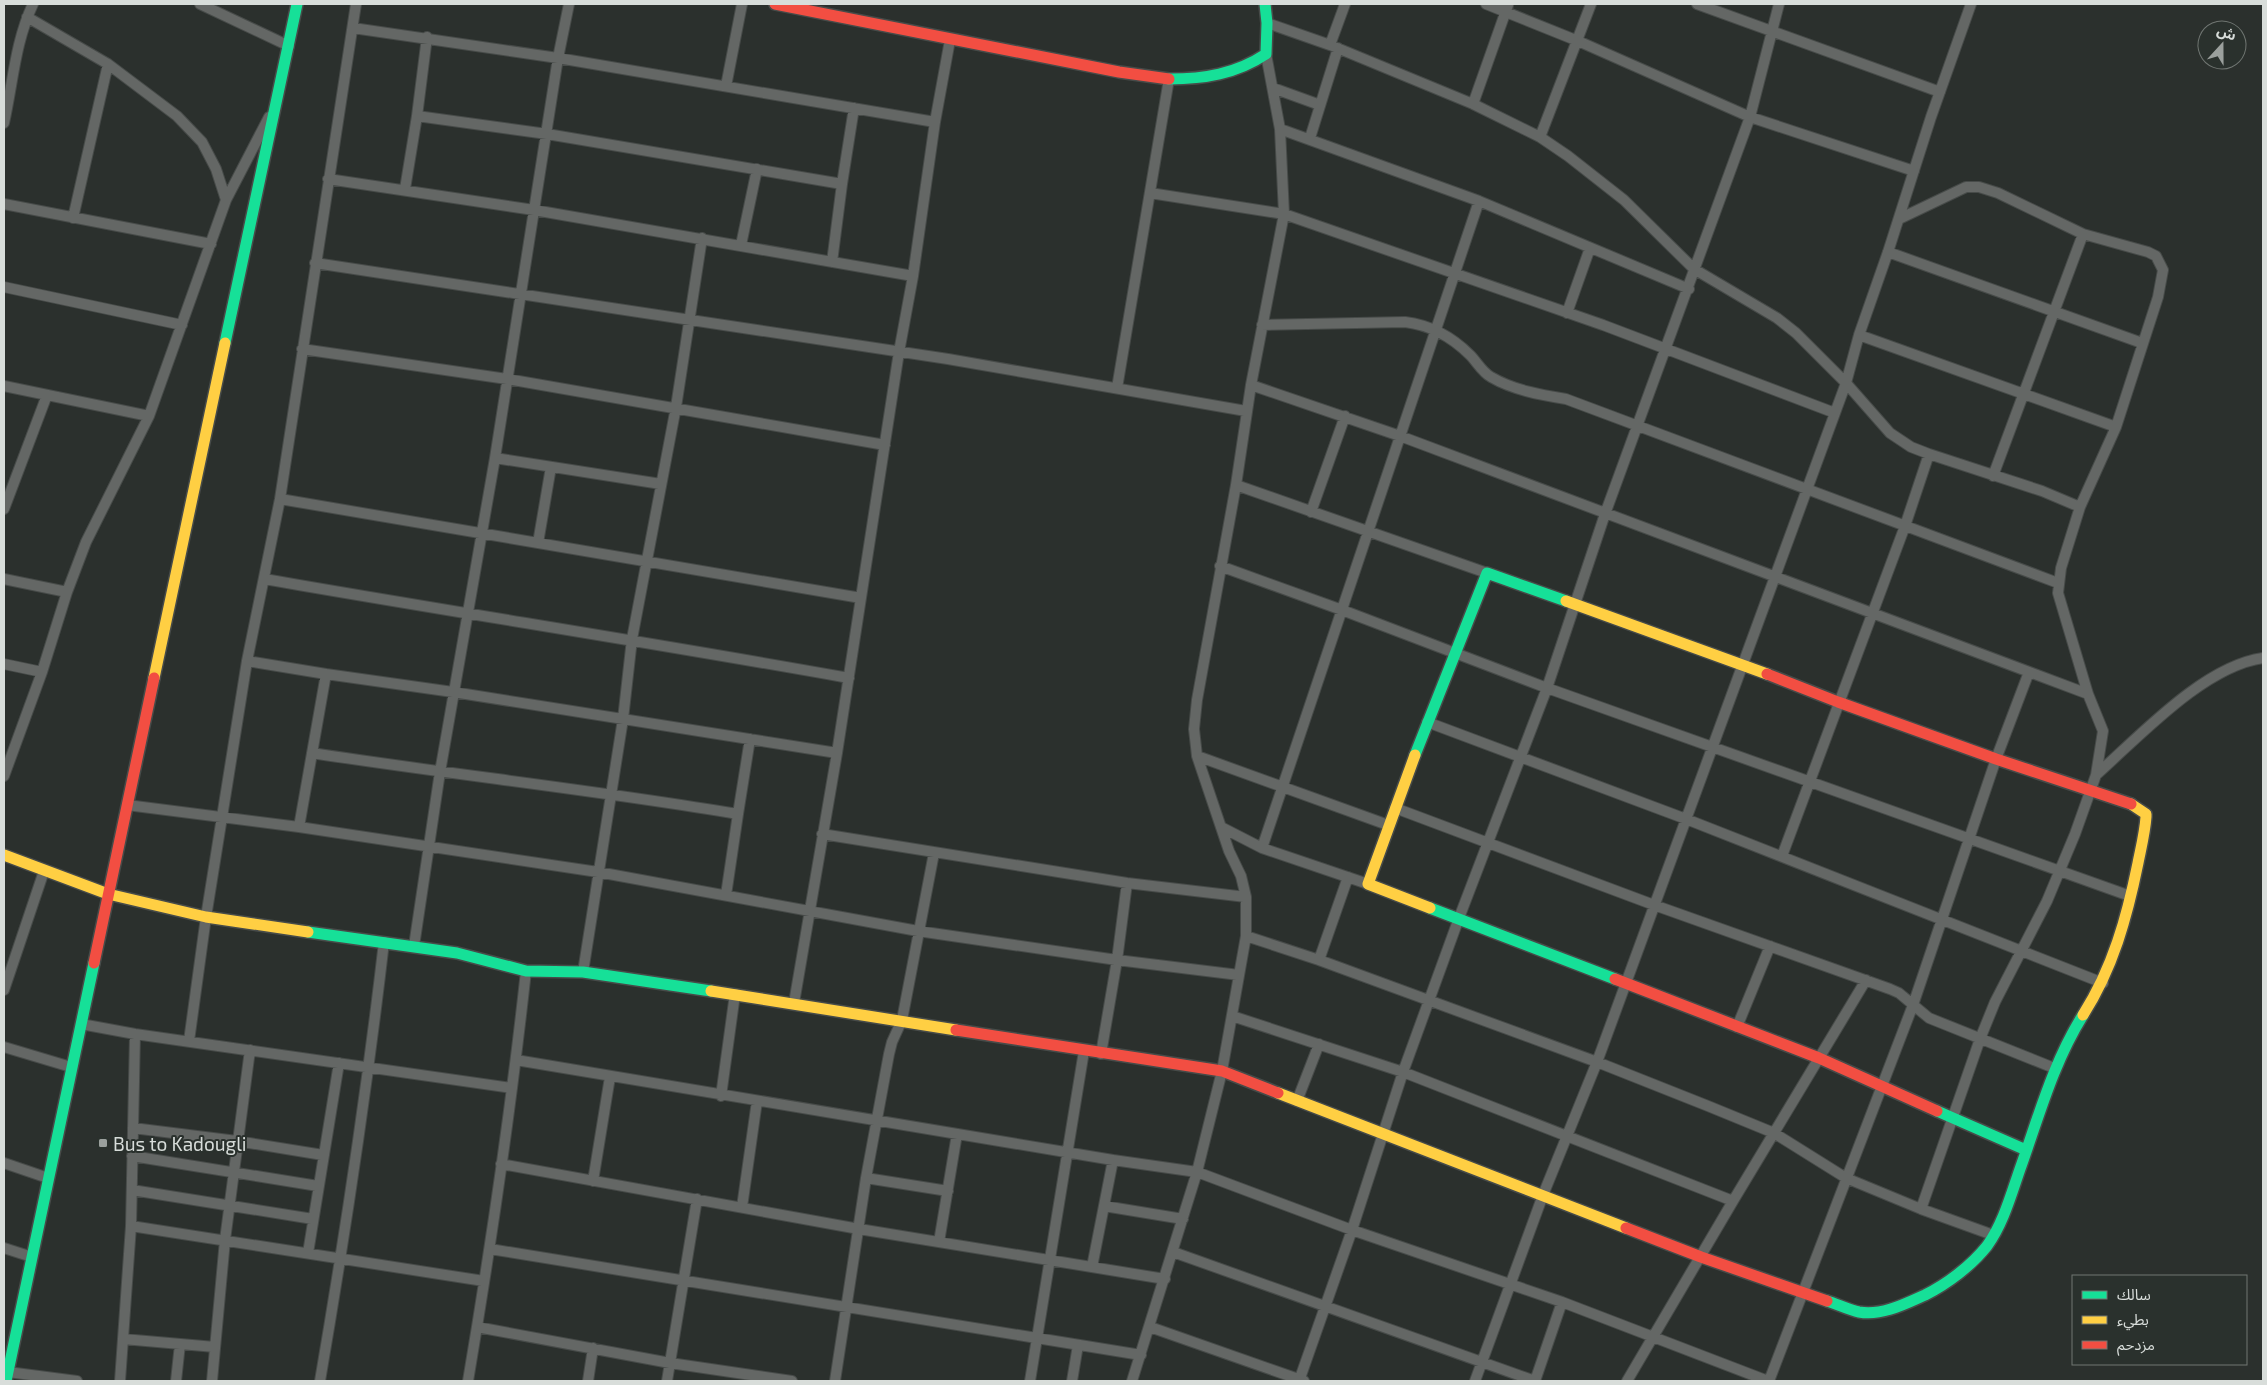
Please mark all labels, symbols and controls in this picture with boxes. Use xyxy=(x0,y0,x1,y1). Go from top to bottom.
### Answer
north arrow xyxy=(2197,20,2247,70)
text: ش xyxy=(2215,21,2239,44)
place label: Bus to Kadougli xyxy=(113,1132,247,1155)
marker: Bus to Kadougli xyxy=(97,1137,109,1149)
legend xyxy=(2072,1275,2247,1365)
text: سالك xyxy=(2117,1285,2151,1303)
text: بطيء xyxy=(2117,1310,2149,1331)
text: مزدحم xyxy=(2117,1335,2155,1356)

